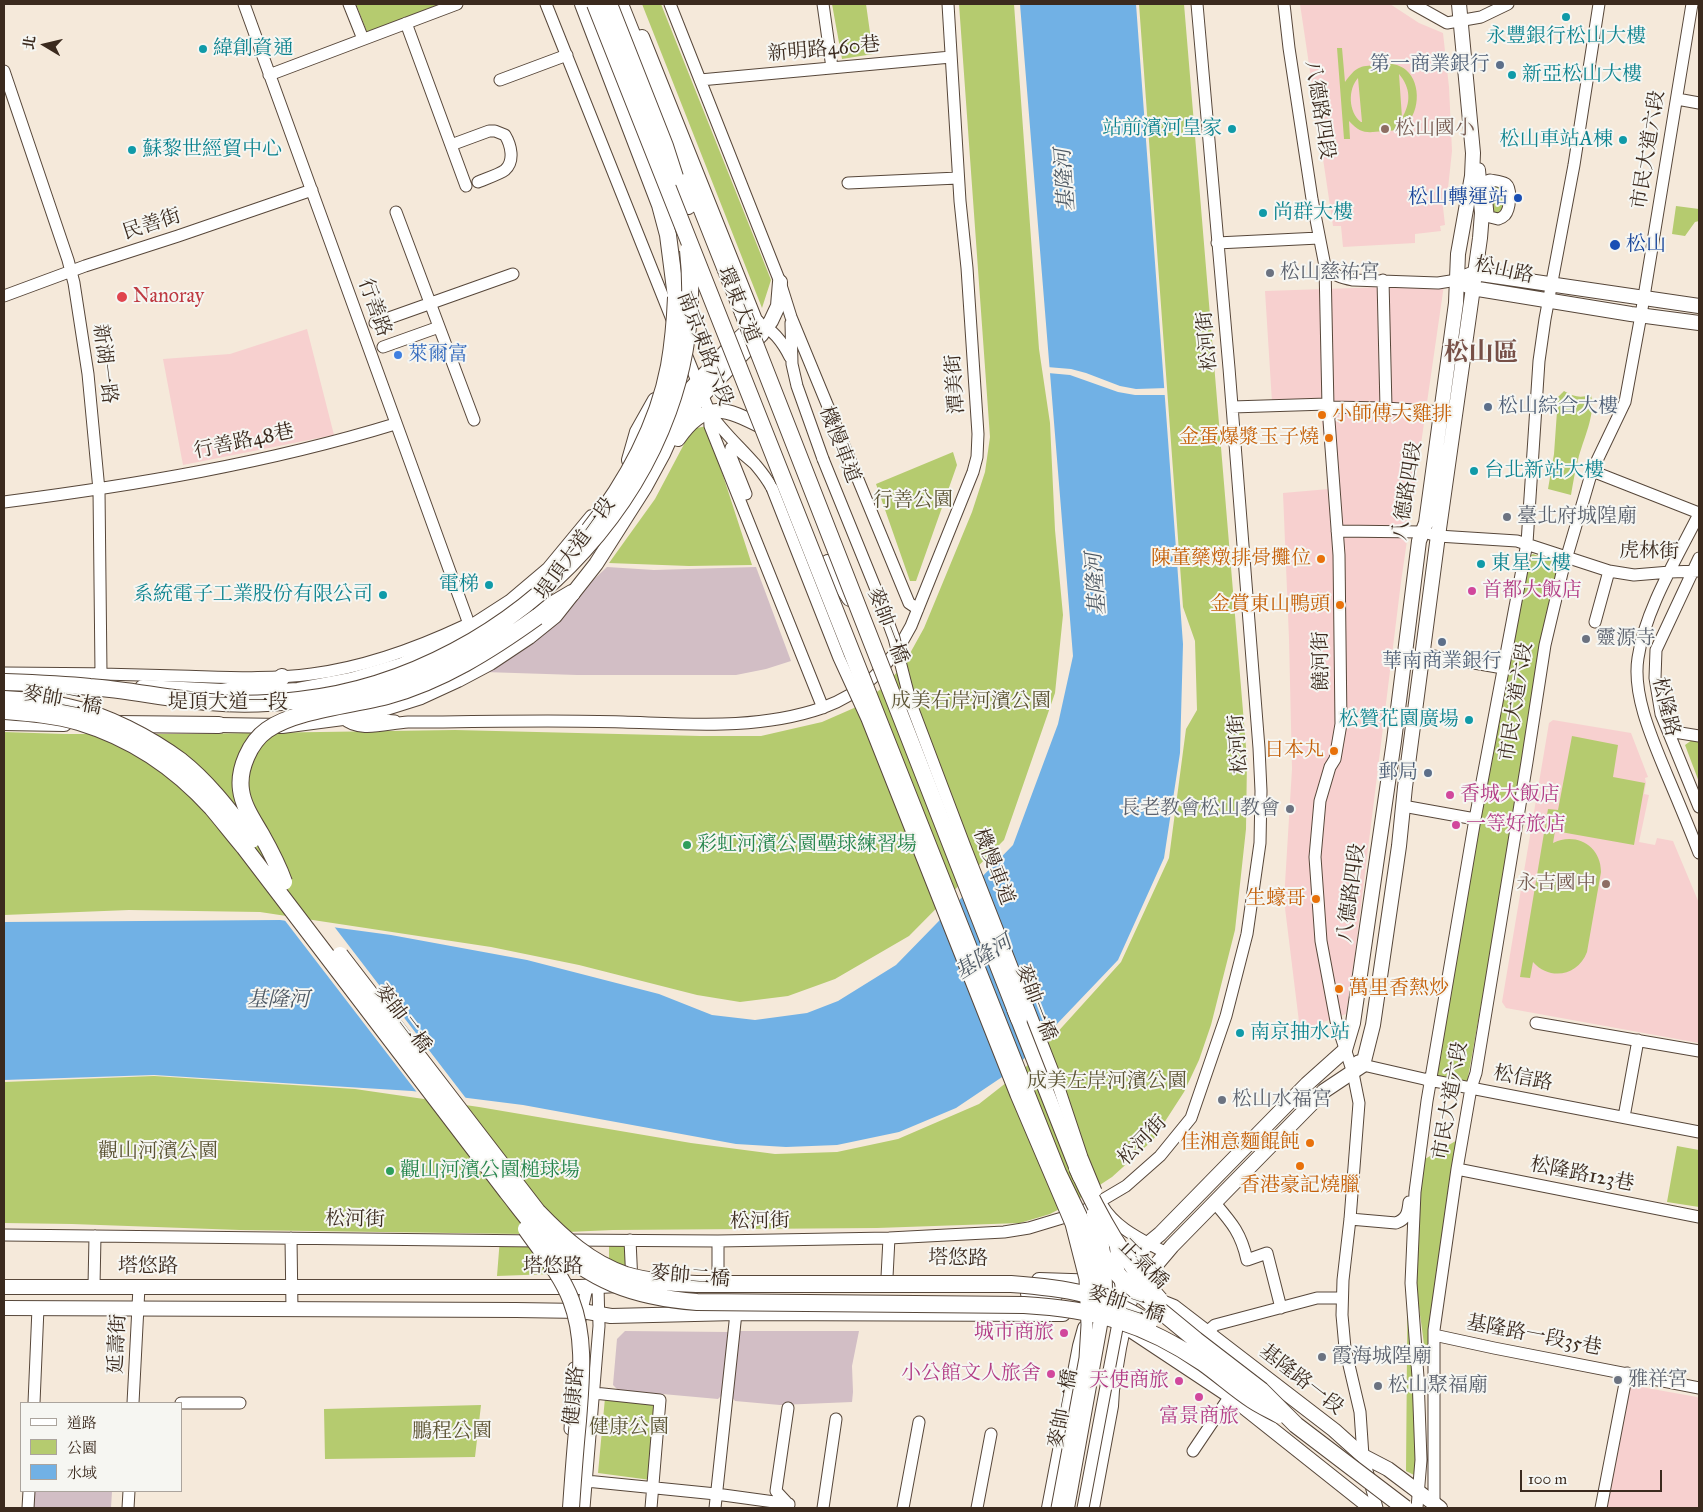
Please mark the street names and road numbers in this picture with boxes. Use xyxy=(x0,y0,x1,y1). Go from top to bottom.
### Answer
street label: 新明路460巷 xyxy=(767,33,881,67)
street label: 八德路四段 xyxy=(1299,59,1339,161)
street label: 市民大道六段 xyxy=(1628,89,1670,211)
street label: 民善街 xyxy=(120,204,184,246)
street label: 松山路 xyxy=(1472,253,1536,289)
street label: 環東大道 xyxy=(712,263,764,347)
street label: 行善路 xyxy=(352,276,396,340)
street label: 南京東路六段 xyxy=(671,289,737,409)
street label: 松河街 xyxy=(1193,310,1223,372)
street label: 新湖一路 xyxy=(87,323,121,405)
street label: 潭美街 xyxy=(942,353,970,415)
street label: 機慢車道 xyxy=(813,403,865,487)
street label: 行善路48巷 xyxy=(192,420,296,464)
street label: 八德路四段 xyxy=(1388,440,1428,542)
street label: 堤頂大道一段 xyxy=(531,493,621,605)
street label: 虎林街 xyxy=(1619,539,1679,565)
street label: 麥帥一橋 xyxy=(861,584,913,668)
street label: 饒河街 xyxy=(1309,631,1335,691)
street label: 市民大道六段 xyxy=(1496,641,1538,763)
street label: 松隆路 xyxy=(1646,675,1684,739)
street label: 麥帥二橋 xyxy=(20,682,104,720)
street label: 堤頂大道一段 xyxy=(168,691,288,715)
street label: 松河街 xyxy=(1225,713,1253,775)
street label: 機慢車道 xyxy=(967,825,1019,909)
street label: 八德路四段 xyxy=(1333,842,1371,944)
street label: 麥帥一橋 xyxy=(1009,961,1061,1045)
street label: 麥帥二橋 xyxy=(368,980,436,1058)
street label: 市民大道六段 xyxy=(1429,1040,1473,1162)
street label: 松信路 xyxy=(1491,1061,1555,1097)
street label: 松河街 xyxy=(1114,1111,1172,1171)
street label: 松隆路123巷 xyxy=(1528,1153,1636,1197)
street label: 松河街 xyxy=(325,1207,385,1233)
street label: 松河街 xyxy=(730,1209,790,1235)
street label: 正氣橋 xyxy=(1113,1235,1173,1295)
street label: 塔悠路 xyxy=(928,1246,988,1272)
street label: 塔悠路 xyxy=(118,1255,178,1279)
street label: 塔悠路 xyxy=(523,1255,583,1279)
street label: 麥帥二橋 xyxy=(649,1262,731,1292)
street label: 麥帥二橋 xyxy=(1084,1281,1168,1329)
street label: 基隆路一段35巷 xyxy=(1464,1311,1604,1361)
street label: 延壽街 xyxy=(104,1313,132,1375)
street label: 基隆路一段 xyxy=(1254,1340,1348,1420)
street label: 健康路 xyxy=(560,1365,590,1427)
street label: 麥帥一橋 xyxy=(1045,1367,1083,1451)

